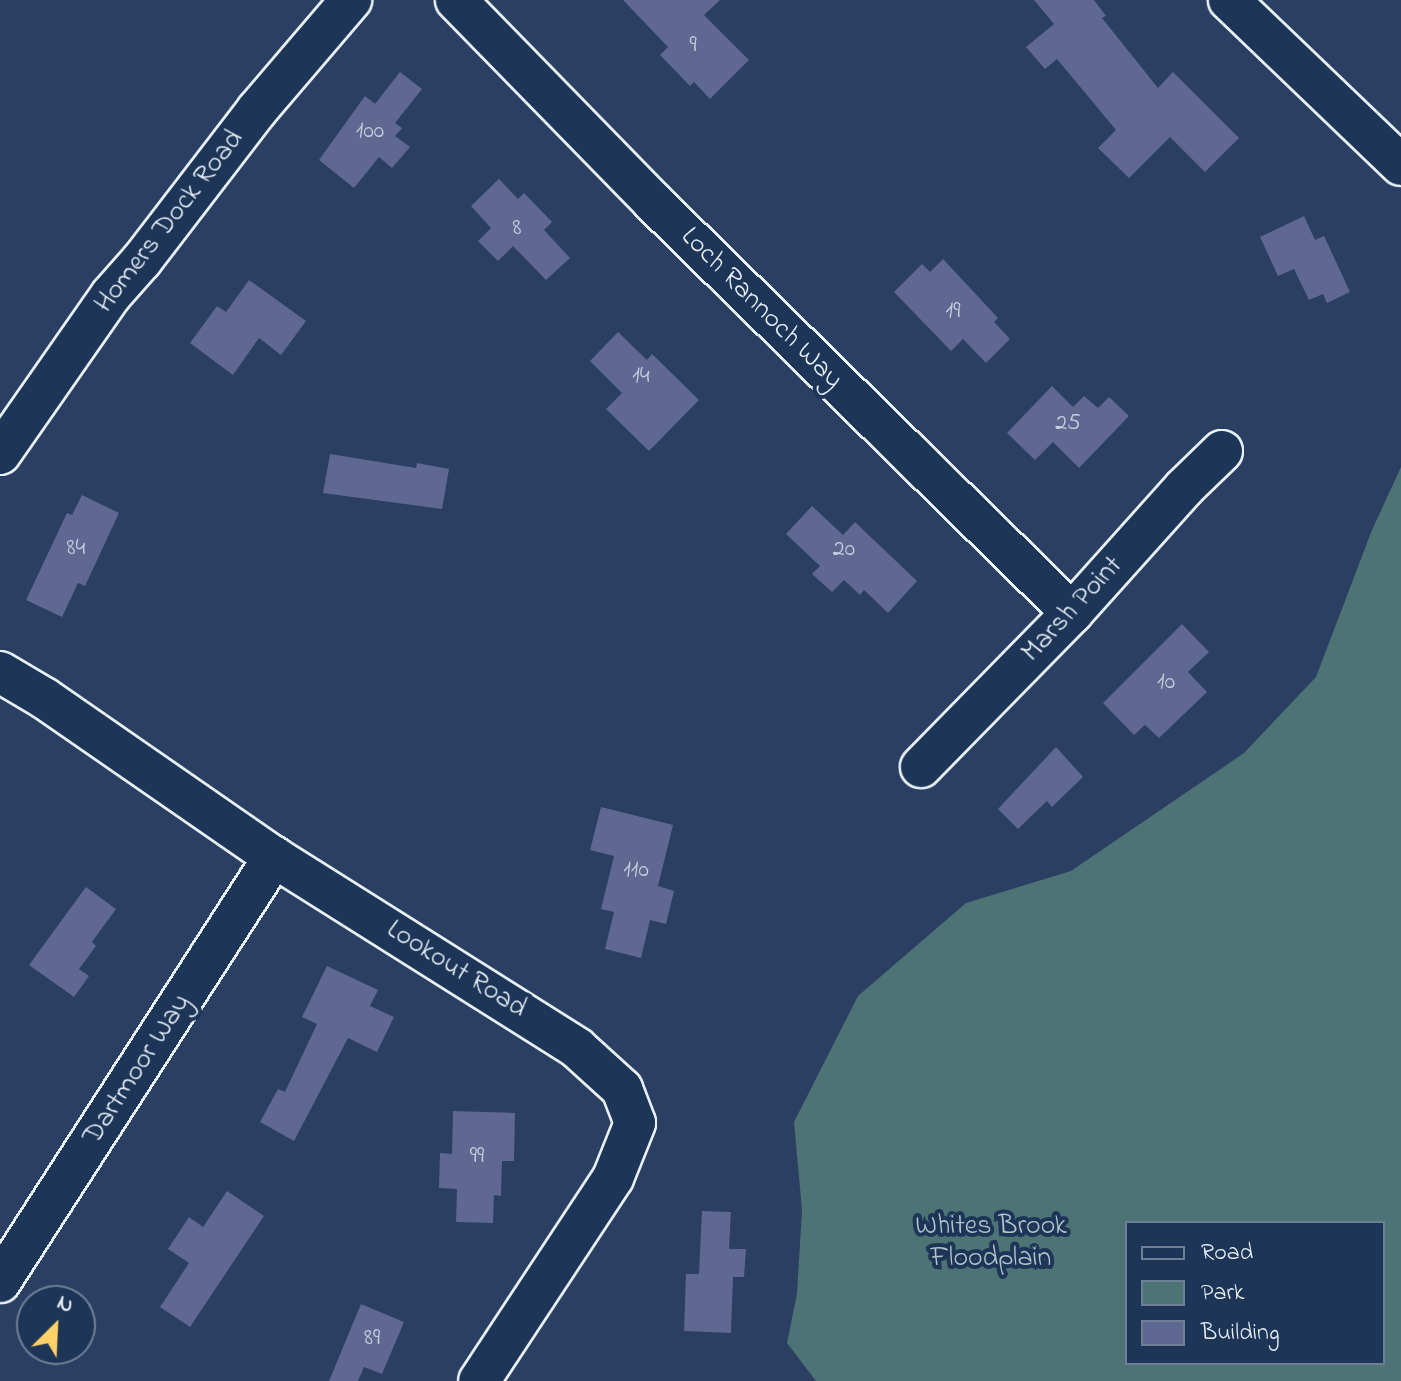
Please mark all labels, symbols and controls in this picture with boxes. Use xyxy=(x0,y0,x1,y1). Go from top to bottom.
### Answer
house number: 9 xyxy=(689,32,697,60)
house number: 100 xyxy=(356,118,384,146)
street label: Homers Dock Road xyxy=(88,124,252,320)
house number: 8 xyxy=(513,215,521,243)
street label: Loch Rannoch Way xyxy=(673,221,849,397)
house number: 19 xyxy=(946,298,960,326)
house number: 14 xyxy=(632,363,650,391)
house number: 25 xyxy=(1055,410,1081,438)
house number: 84 xyxy=(67,535,85,563)
house number: 20 xyxy=(833,536,855,564)
street label: Marsh Point xyxy=(1015,550,1131,670)
house number: 10 xyxy=(1157,669,1175,697)
house number: 110 xyxy=(623,857,649,885)
street label: Lookout Road xyxy=(380,914,532,1026)
street label: Dartmoor Way xyxy=(77,988,199,1152)
house number: 99 xyxy=(470,1143,484,1171)
park label: Whites Brook Floodplain xyxy=(915,1210,1067,1276)
legend xyxy=(1125,1221,1385,1365)
text: Road xyxy=(1201,1236,1253,1271)
text: Park xyxy=(1201,1276,1244,1311)
north arrow xyxy=(16,1285,96,1365)
text: N xyxy=(52,1287,78,1323)
text: Building xyxy=(1201,1316,1280,1351)
house number: 89 xyxy=(364,1325,380,1353)

